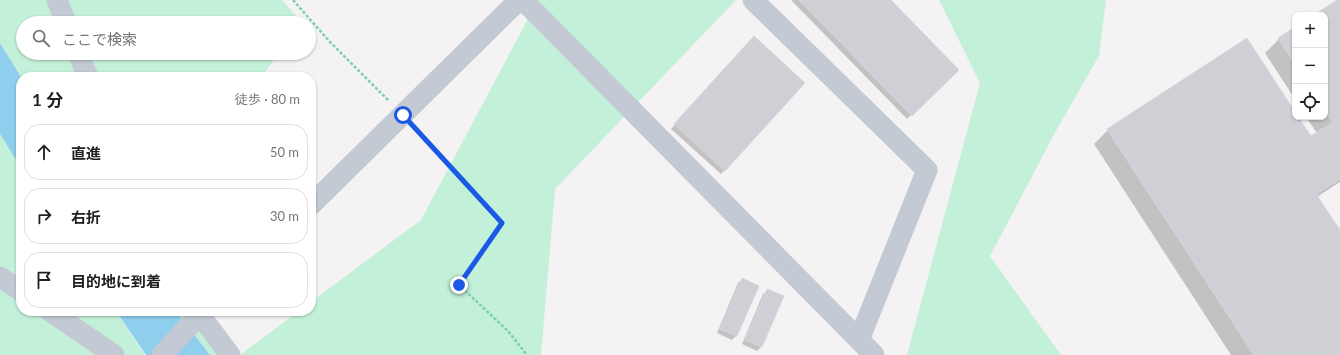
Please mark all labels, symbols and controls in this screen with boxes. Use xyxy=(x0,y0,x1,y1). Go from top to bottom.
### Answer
map controls xyxy=(1292,12,1328,120)
button: + xyxy=(1292,12,1328,48)
search box xyxy=(16,16,316,60)
icon: search xyxy=(30,27,52,49)
text: ここで検索 xyxy=(62,30,137,48)
button: − xyxy=(1292,48,1328,84)
button: locate xyxy=(1292,84,1328,120)
text: 1 分 xyxy=(32,89,63,110)
text: 徒歩 · 80 m xyxy=(235,91,300,107)
route start xyxy=(394,106,412,124)
icon: ahead xyxy=(33,141,55,163)
text: 直進 xyxy=(71,144,101,162)
text: 50 m xyxy=(270,144,299,160)
icon: right xyxy=(33,205,55,227)
text: 右折 xyxy=(71,208,101,226)
text: 30 m xyxy=(270,208,299,224)
icon: arrive xyxy=(33,269,55,291)
text: 目的地に到着 xyxy=(71,272,161,290)
route end xyxy=(450,276,468,294)

